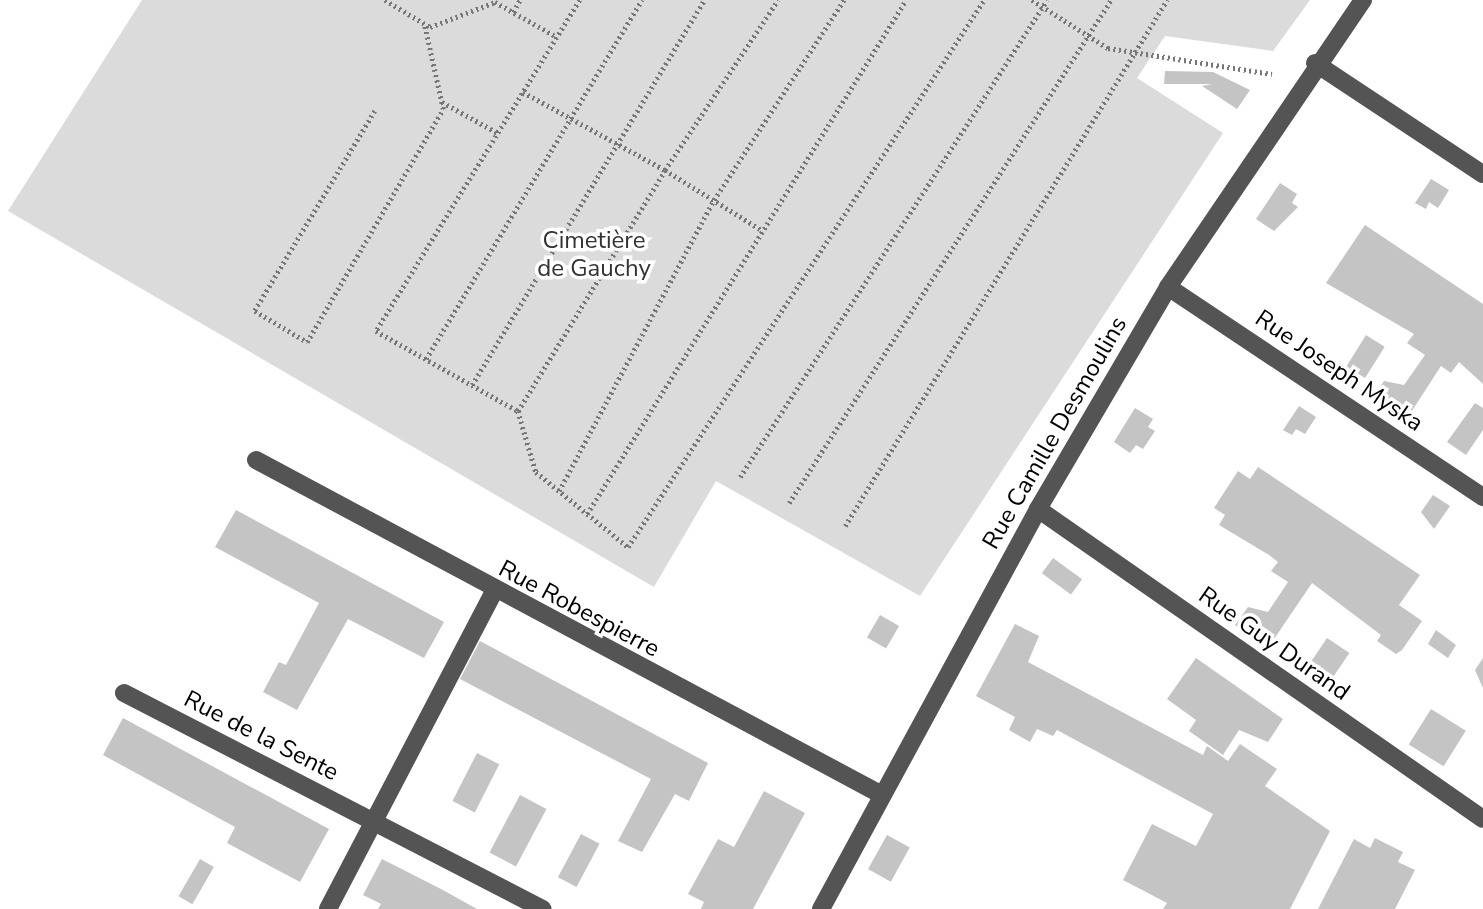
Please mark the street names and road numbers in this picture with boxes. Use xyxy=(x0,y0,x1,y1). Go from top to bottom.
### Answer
street label: Rue Joseph Myska xyxy=(1250,304,1428,438)
street label: Rue Camille Desmoulins xyxy=(977,312,1133,554)
street label: Rue Robespierre xyxy=(494,554,664,664)
street label: Rue Guy Durand xyxy=(1193,581,1355,707)
street label: Rue de la Sente xyxy=(179,685,343,787)

